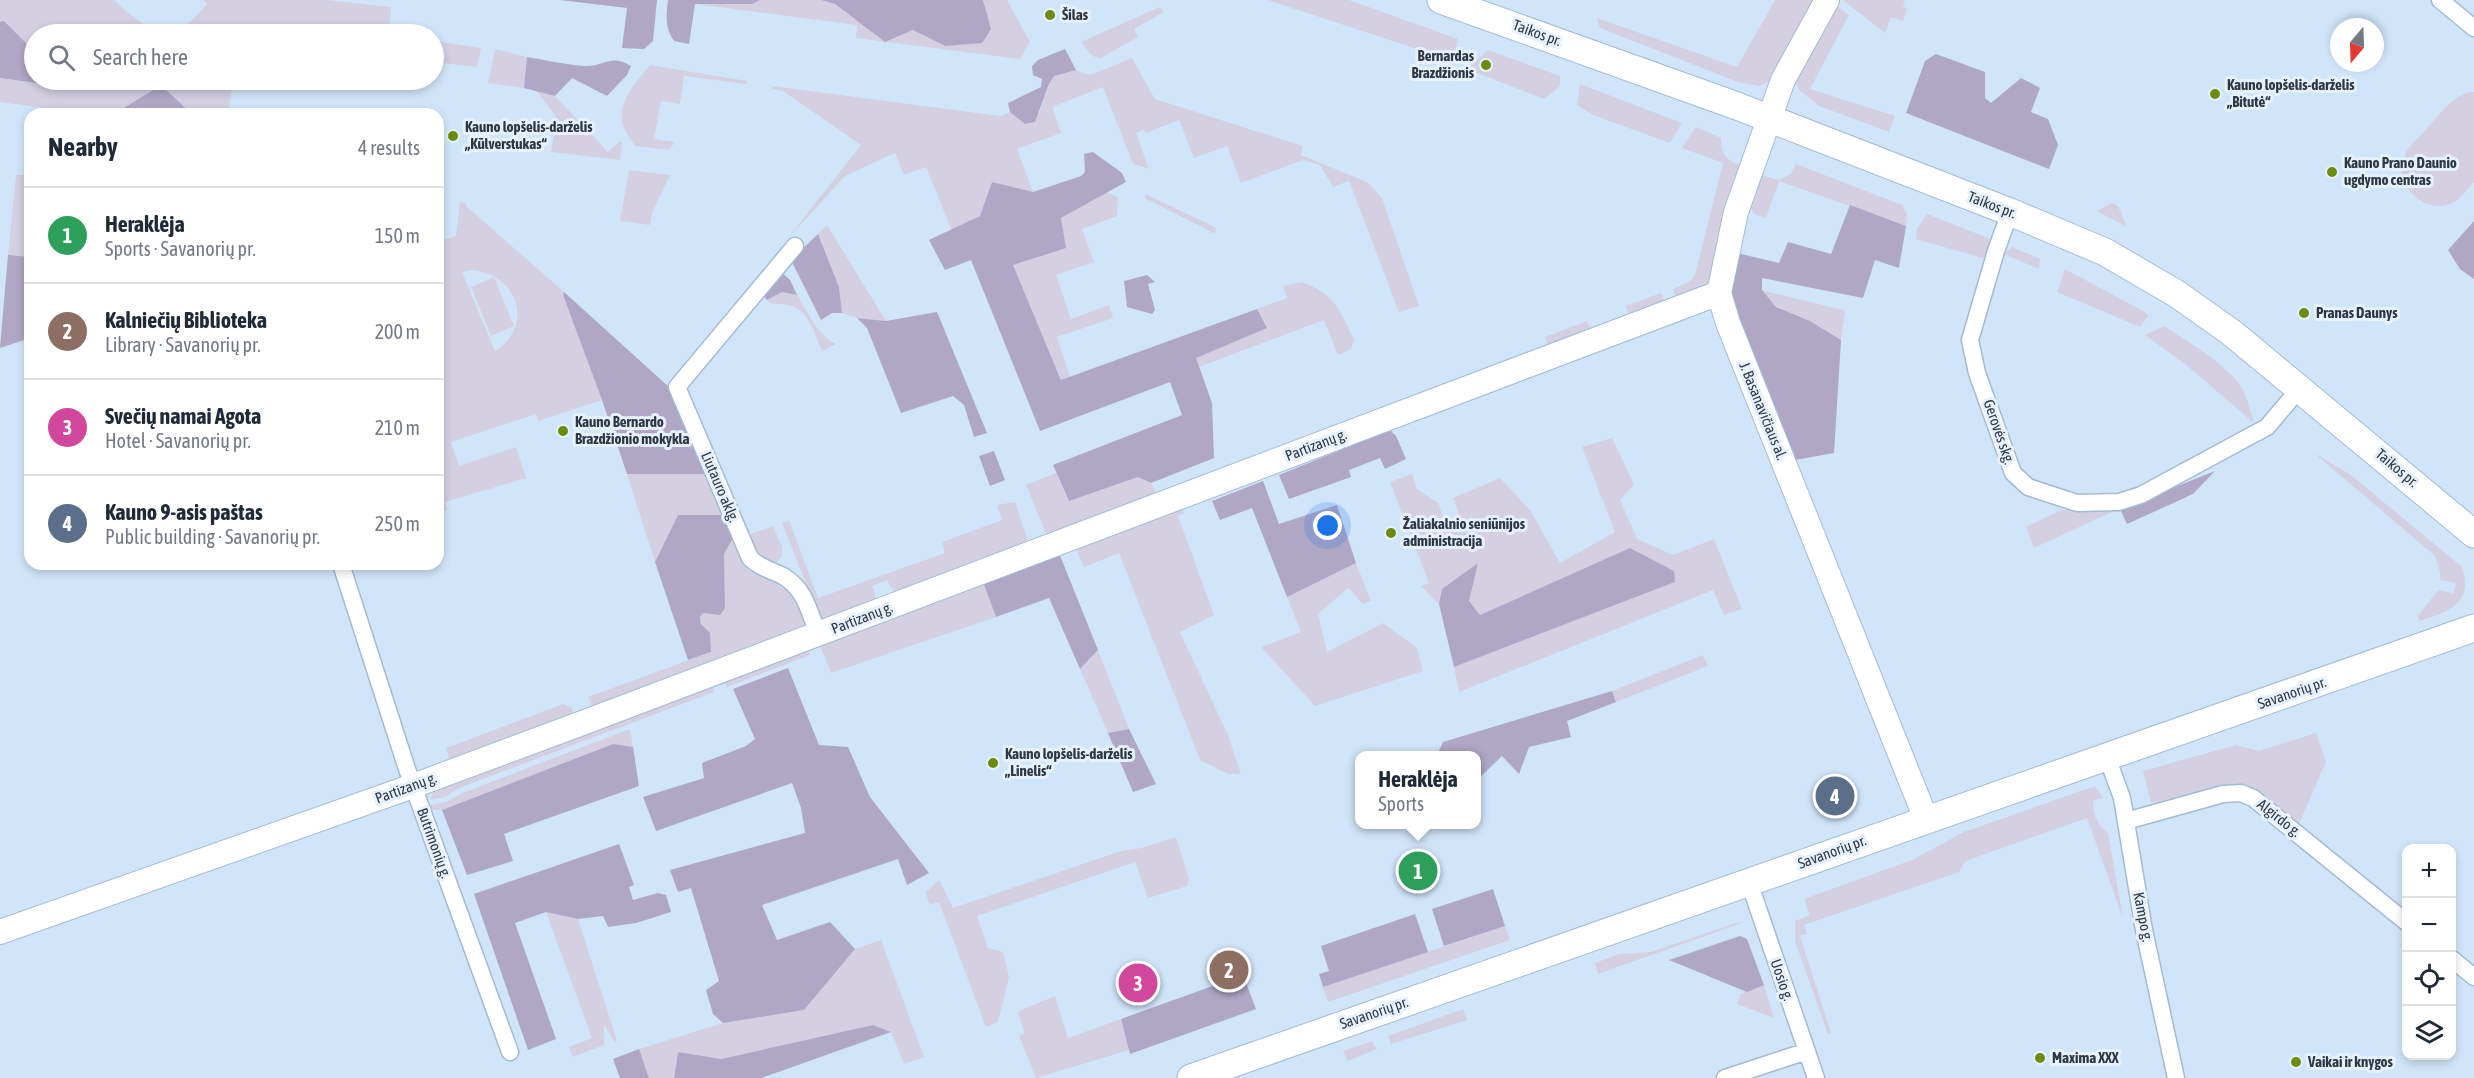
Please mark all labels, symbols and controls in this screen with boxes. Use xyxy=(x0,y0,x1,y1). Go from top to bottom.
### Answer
place label: Šilas xyxy=(1062,6,1089,23)
marker: Šilas xyxy=(1043,8,1057,22)
street label: Taikos pr. xyxy=(1511,16,1564,49)
north arrow xyxy=(2330,18,2384,72)
search box xyxy=(24,24,444,90)
icon: search xyxy=(45,41,78,74)
text: Search here xyxy=(93,44,188,70)
place label: Bernardas Brazdžionis xyxy=(1412,47,1475,81)
marker: Bernardas Brazdžionis xyxy=(1479,58,1493,72)
place label: Kauno lopšelis-darželis „Bitutė“ xyxy=(2226,76,2355,110)
marker: Kauno lopšelis-darželis „Bitutė“ xyxy=(2208,87,2222,101)
place label: Kauno lopšelis-darželis „Kūlverstukas“ xyxy=(464,118,593,152)
marker: Kauno lopšelis-darželis „Kūlverstukas“ xyxy=(446,129,460,143)
text: Nearby xyxy=(48,132,118,162)
text: 4 results xyxy=(358,136,420,159)
place label: Kauno Prano Daunio ugdymo centras xyxy=(2344,154,2457,188)
marker: Kauno Prano Daunio ugdymo centras xyxy=(2325,165,2339,179)
street label: Taikos pr. xyxy=(1966,188,2019,222)
text: Heraklėja xyxy=(105,211,185,237)
text: 1 xyxy=(63,224,72,247)
text: 150 m xyxy=(375,224,420,247)
text: Sports · Savanorių pr. xyxy=(105,237,256,260)
place label: Pranas Daunys xyxy=(2316,304,2398,321)
marker: Pranas Daunys xyxy=(2297,306,2311,320)
text: Kalniečių Biblioteka xyxy=(105,307,267,333)
text: 2 xyxy=(63,320,72,343)
text: 200 m xyxy=(375,320,420,343)
text: Library · Savanorių pr. xyxy=(105,333,261,356)
street label: J. Basanavičiaus al. xyxy=(1736,360,1791,462)
street label: Gerovės skg. xyxy=(1980,397,2019,467)
text: Svečių namai Agota xyxy=(105,403,261,429)
place label: Kauno Bernardo Brazdžionio mokykla xyxy=(575,413,690,447)
text: 3 xyxy=(63,416,72,439)
text: 210 m xyxy=(375,416,420,439)
marker: Kauno Bernardo Brazdžionio mokykla xyxy=(556,424,570,438)
street label: Partizanų g. xyxy=(1283,425,1349,464)
text: Hotel · Savanorių pr. xyxy=(105,429,251,452)
street label: Taikos pr. xyxy=(2373,445,2422,490)
street label: Liutauro aklg. xyxy=(698,449,743,525)
text: Kauno 9-asis paštas xyxy=(105,499,263,525)
your location xyxy=(1313,511,1342,540)
text: 4 xyxy=(63,512,72,535)
text: 250 m xyxy=(375,512,420,535)
place label: Žaliakalnio seniūnijos administracija xyxy=(1403,515,1526,549)
text: Public building · Savanorių pr. xyxy=(105,525,320,548)
marker: Žaliakalnio seniūnijos administracija xyxy=(1384,526,1398,540)
street label: Partizanų g. xyxy=(829,598,895,637)
street label: Savanorių pr. xyxy=(2255,673,2329,712)
place label: Kauno lopšelis-darželis „Linelis“ xyxy=(1004,745,1133,779)
popup xyxy=(1355,751,1481,829)
marker: Kauno lopšelis-darželis „Linelis“ xyxy=(986,756,1000,770)
text: Heraklėja xyxy=(1378,766,1458,792)
street label: Partizanų g. xyxy=(373,768,439,806)
pin: 4 xyxy=(1816,774,1854,818)
text: Sports xyxy=(1378,792,1424,815)
street label: Algirdo g. xyxy=(2254,795,2305,840)
street label: Butrimonių g. xyxy=(414,805,455,881)
street label: Savanorių pr. xyxy=(1795,831,1869,872)
map controls xyxy=(2402,844,2456,1060)
button: + xyxy=(2402,844,2456,898)
pin: 1 xyxy=(1398,848,1438,894)
street label: Kampo g. xyxy=(2130,891,2157,943)
button: − xyxy=(2402,898,2456,952)
pin: 2 xyxy=(1210,948,1248,992)
button: locate xyxy=(2402,952,2456,1006)
street label: Uosio g. xyxy=(1767,957,1798,1003)
pin: 3 xyxy=(1118,960,1158,1006)
street label: Savanorių pr. xyxy=(1337,993,1411,1032)
button: layers xyxy=(2402,1006,2456,1060)
place label: Maxima XXX xyxy=(2052,1049,2119,1066)
marker: Maxima XXX xyxy=(2033,1051,2047,1065)
place label: Vaikai ir knygos xyxy=(2307,1053,2394,1070)
marker: Vaikai ir knygos xyxy=(2289,1055,2303,1069)

